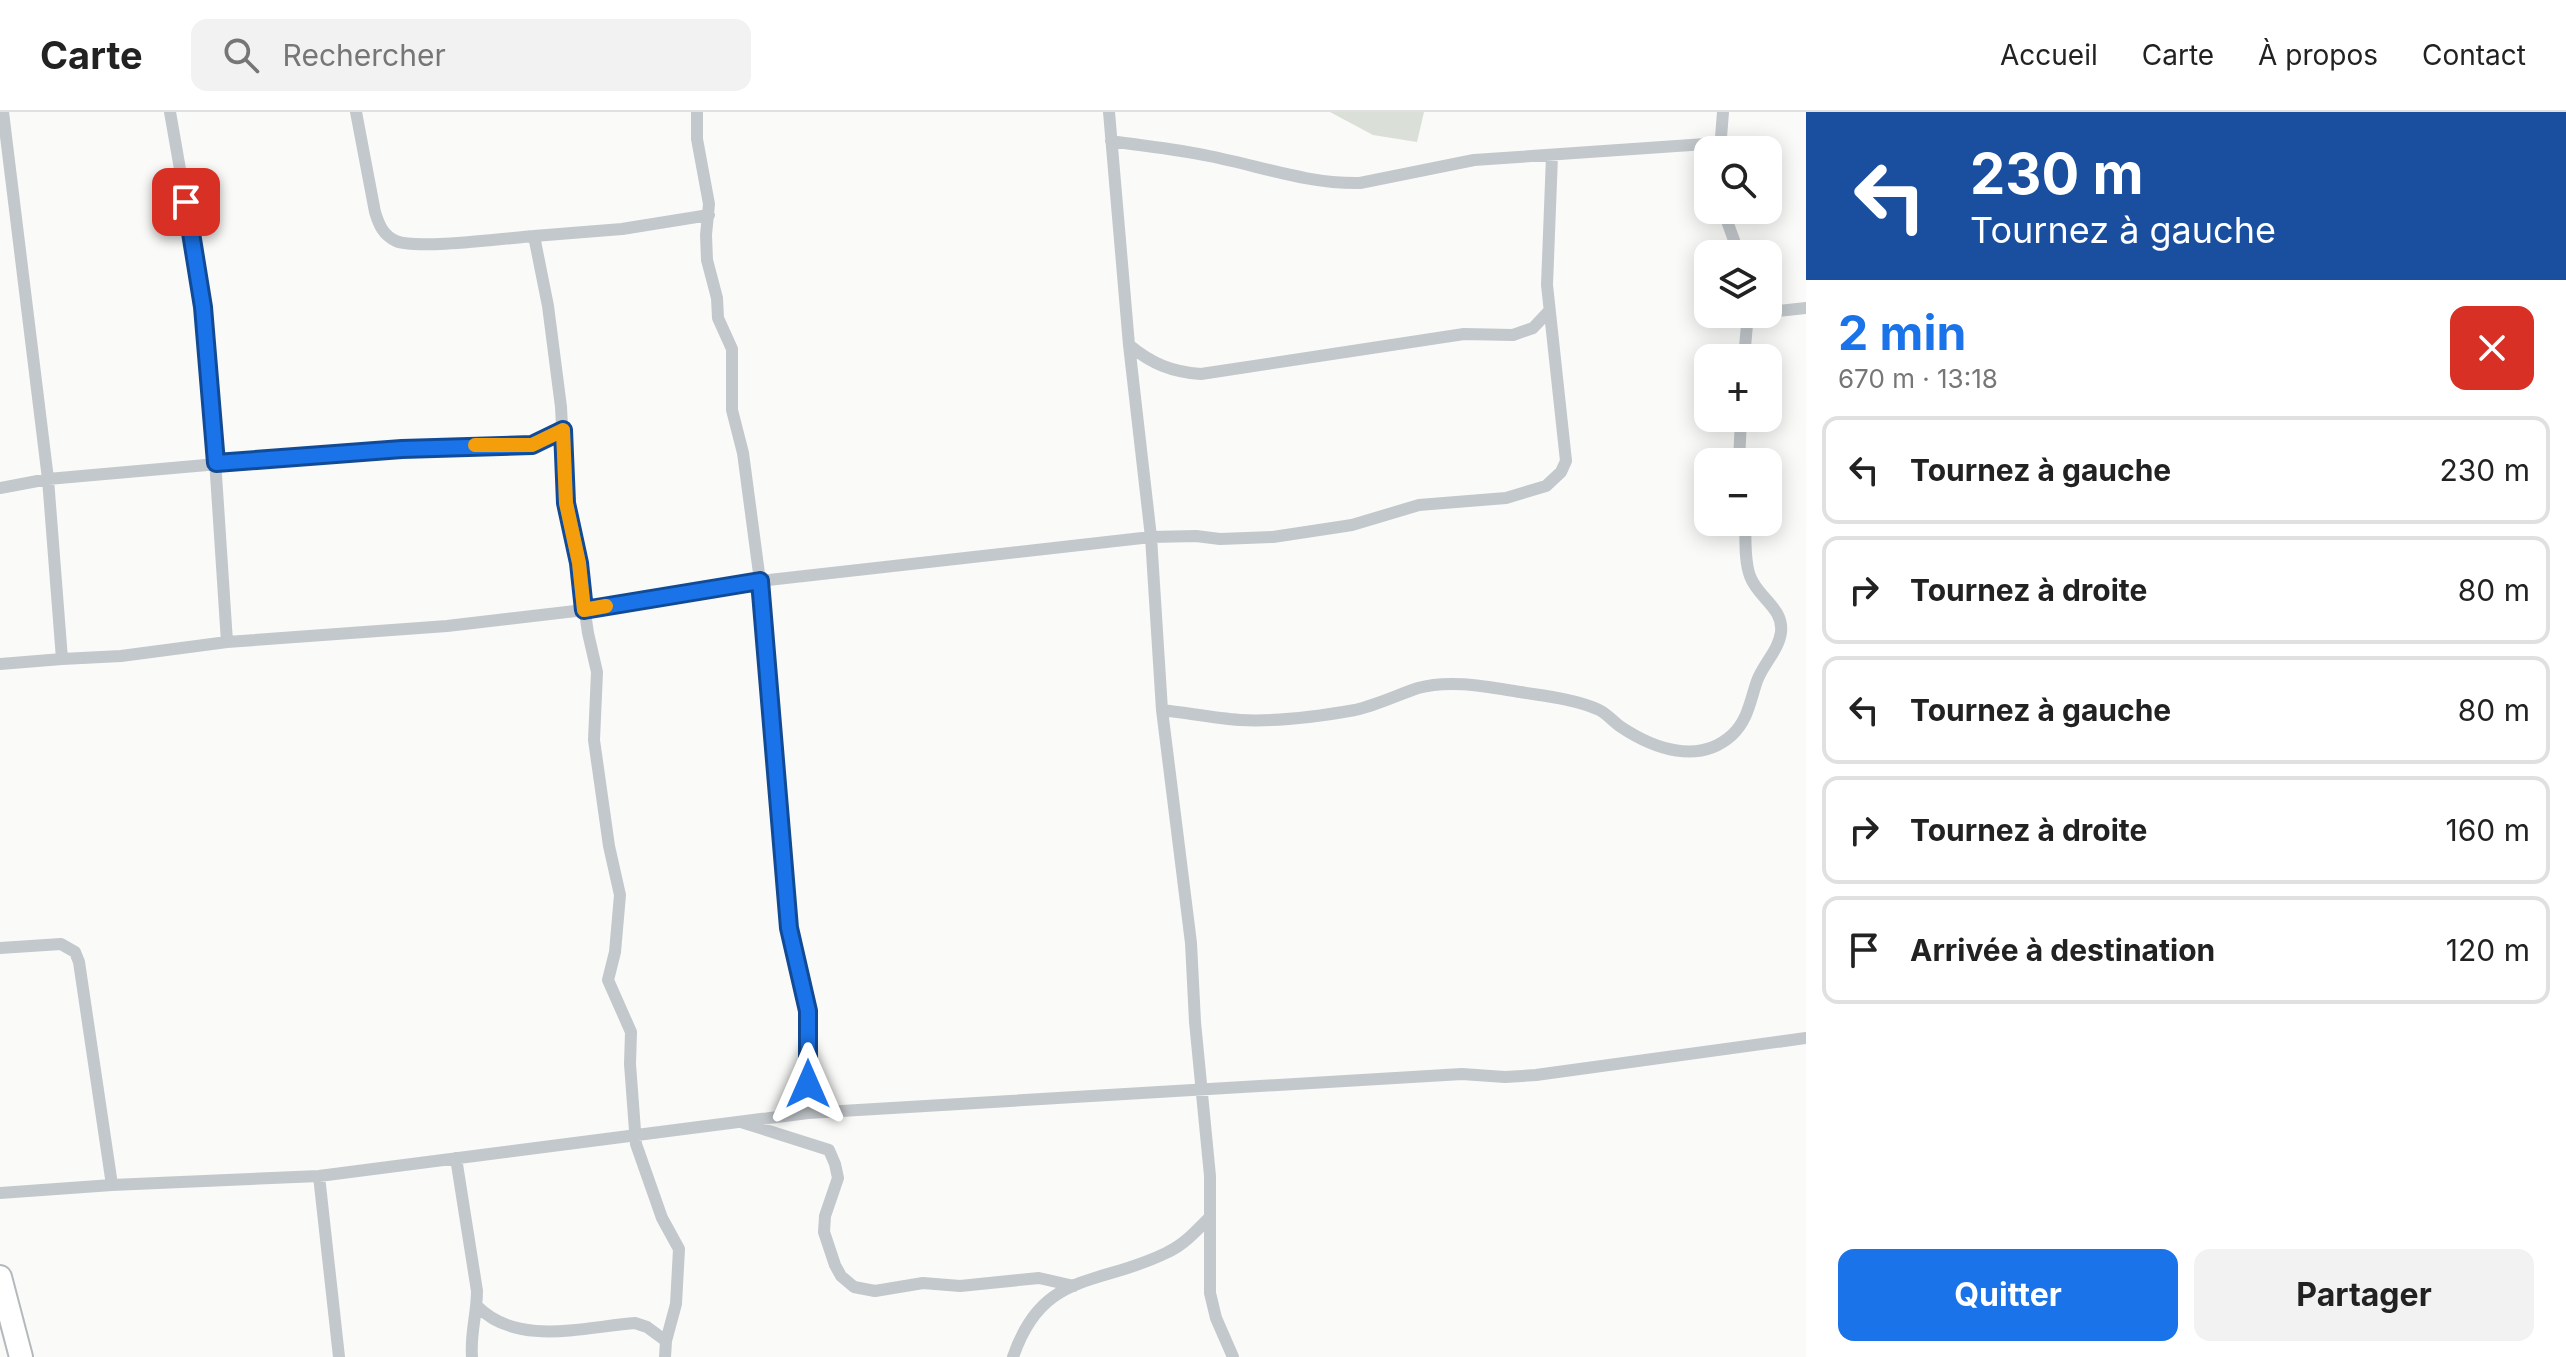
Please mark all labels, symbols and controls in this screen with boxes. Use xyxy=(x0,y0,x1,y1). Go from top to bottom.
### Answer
search box xyxy=(191,19,751,91)
text: Carte xyxy=(40,32,143,78)
icon: search xyxy=(219,33,263,77)
text: Rechercher xyxy=(283,37,446,73)
text: Accueil xyxy=(2000,38,2098,72)
text: Carte xyxy=(2142,38,2214,72)
text: À propos xyxy=(2258,38,2378,72)
text: Contact xyxy=(2422,38,2526,72)
map controls xyxy=(1694,136,1782,536)
button: search xyxy=(1694,136,1782,224)
text: 230 m xyxy=(1970,140,2144,208)
icon: left xyxy=(1838,144,1942,248)
pin xyxy=(152,168,220,236)
icon: arrive xyxy=(164,180,208,224)
text: Tournez à gauche xyxy=(1970,208,2276,252)
button: layers xyxy=(1694,240,1782,328)
text: 2 min xyxy=(1838,303,1966,362)
button: close xyxy=(2450,306,2534,390)
button: + xyxy=(1694,344,1782,432)
text: 670 m · 13:18 xyxy=(1838,363,1998,394)
button: − xyxy=(1694,448,1782,536)
icon: left xyxy=(1842,448,1886,492)
text: Tournez à gauche xyxy=(1910,452,2171,488)
text: 230 m xyxy=(2440,452,2530,488)
icon: right xyxy=(1842,568,1886,612)
text: Tournez à droite xyxy=(1910,572,2147,608)
text: 80 m xyxy=(2458,572,2530,608)
icon: left xyxy=(1842,688,1886,732)
text: Tournez à gauche xyxy=(1910,692,2171,728)
text: 80 m xyxy=(2458,692,2530,728)
icon: right xyxy=(1842,808,1886,852)
text: Tournez à droite xyxy=(1910,812,2147,848)
text: 160 m xyxy=(2446,812,2530,848)
icon: arrive xyxy=(1842,928,1886,972)
text: Arrivée à destination xyxy=(1910,932,2215,968)
text: 120 m xyxy=(2446,932,2530,968)
position arrow xyxy=(766,1042,850,1126)
button: Quitter xyxy=(1838,1249,2178,1341)
button: Partager xyxy=(2194,1249,2534,1341)

